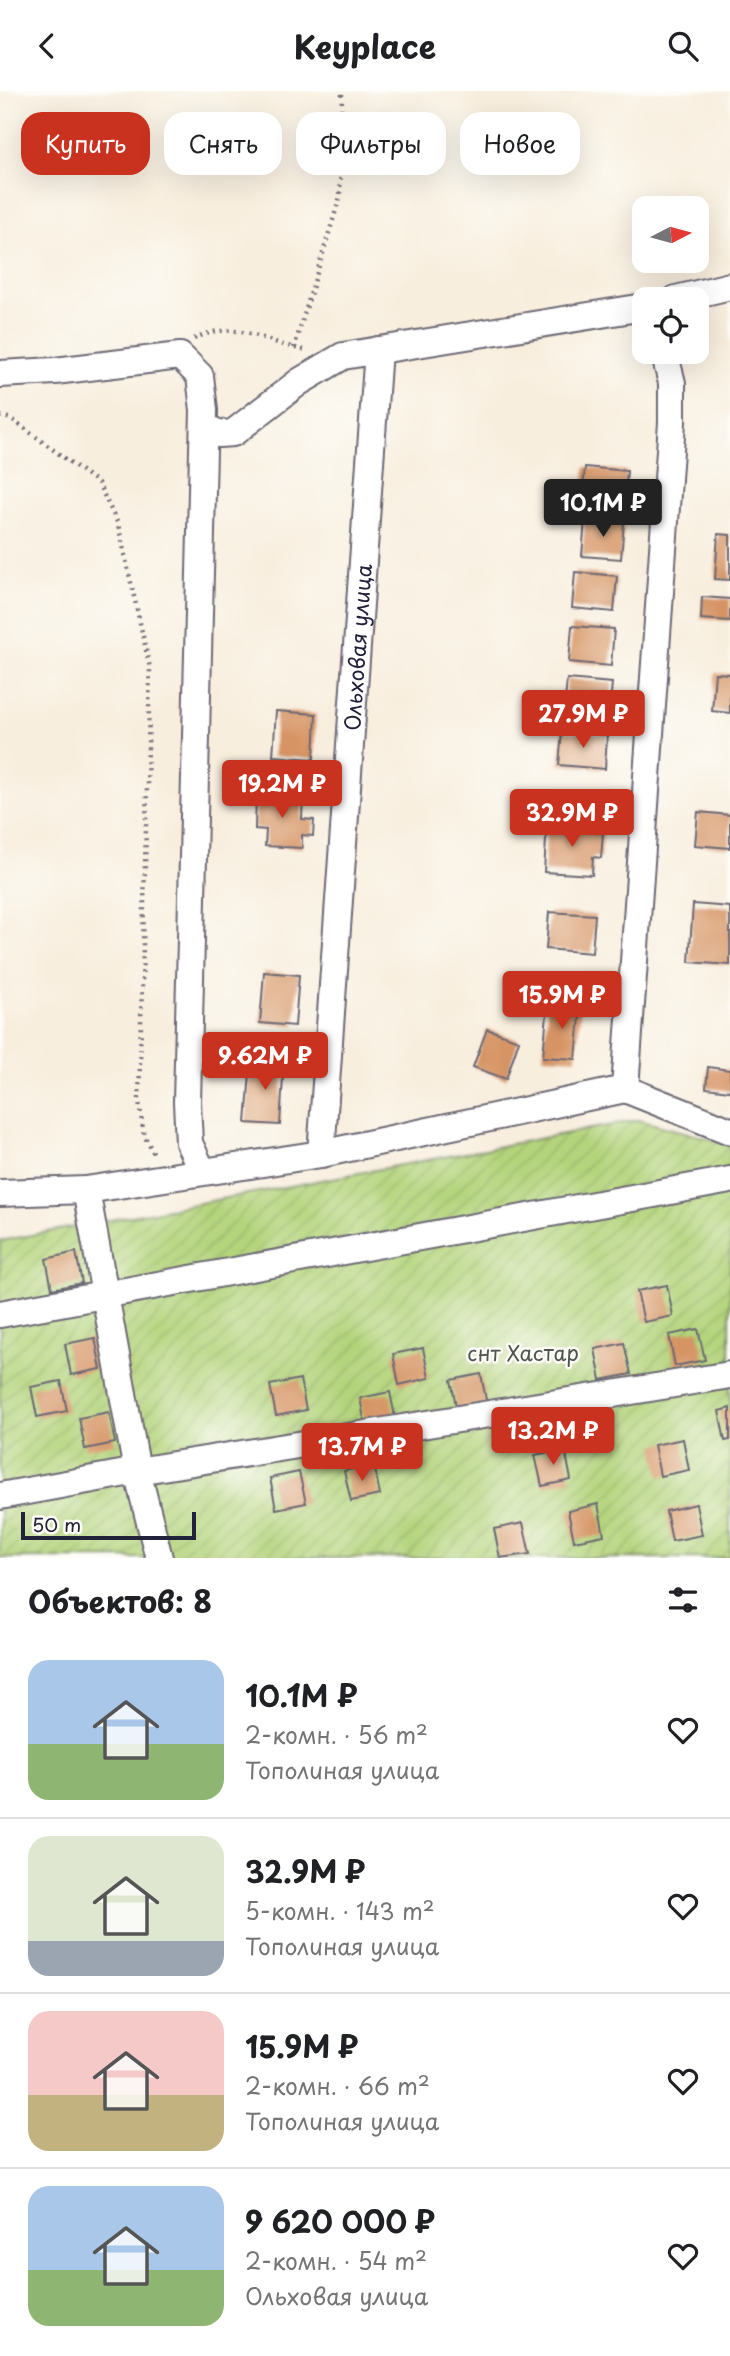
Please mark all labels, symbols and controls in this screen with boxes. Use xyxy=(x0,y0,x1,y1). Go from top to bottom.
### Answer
text: Keyplace xyxy=(294,22,436,70)
icon: back xyxy=(28,27,66,65)
icon: search xyxy=(664,27,702,65)
chip: Купить xyxy=(21,112,150,175)
chip: Снять xyxy=(164,112,282,175)
chip: Фильтры xyxy=(296,112,446,175)
chip: Новое xyxy=(460,112,580,175)
north arrow xyxy=(632,196,709,273)
map controls xyxy=(632,196,709,364)
button: locate xyxy=(632,287,709,364)
pin: 10.1M ₽ xyxy=(538,479,668,539)
text: 10.1M ₽ xyxy=(560,484,646,519)
street label: Ольховая улица xyxy=(335,562,379,732)
pin: 27.9M ₽ xyxy=(518,691,648,750)
text: 27.9M ₽ xyxy=(538,695,628,730)
pin: 19.2M ₽ xyxy=(217,761,347,820)
text: 19.2M ₽ xyxy=(238,765,326,800)
pin: 32.9M ₽ xyxy=(507,789,637,849)
text: 32.9M ₽ xyxy=(526,794,618,829)
pin: 15.9M ₽ xyxy=(497,971,627,1031)
text: 15.9M ₽ xyxy=(519,976,605,1011)
pin: 9.62M ₽ xyxy=(200,1033,330,1092)
text: 9.62M ₽ xyxy=(218,1037,312,1072)
park label: снт Хастар xyxy=(467,1336,579,1368)
pin: 13.2M ₽ xyxy=(488,1407,618,1467)
text: 13.2M ₽ xyxy=(507,1412,599,1447)
pin: 13.7M ₽ xyxy=(297,1423,427,1483)
text: 13.7M ₽ xyxy=(318,1428,406,1463)
scale bar xyxy=(21,1509,196,1541)
text: 50 m xyxy=(32,1510,81,1538)
text: Объектов: 8 xyxy=(28,1578,212,1623)
icon: filters xyxy=(664,1581,702,1619)
text: 10.1M ₽ xyxy=(245,1672,358,1717)
icon: home xyxy=(84,1688,168,1772)
icon: heart xyxy=(664,1711,702,1749)
text: 2-комн. · 56 m² xyxy=(245,1717,428,1752)
text: Тополиная улица xyxy=(245,1752,439,1787)
text: 32.9M ₽ xyxy=(245,1848,365,1893)
icon: home xyxy=(84,1864,168,1948)
icon: heart xyxy=(664,1887,702,1925)
text: 5-комн. · 143 m² xyxy=(245,1893,435,1928)
text: Тополиная улица xyxy=(245,1928,439,1963)
text: 15.9M ₽ xyxy=(245,2023,358,2068)
icon: home xyxy=(84,2039,168,2123)
icon: heart xyxy=(664,2062,702,2100)
text: 2-комн. · 66 m² xyxy=(245,2068,430,2103)
text: Тополиная улица xyxy=(245,2103,439,2138)
text: 9 620 000 ₽ xyxy=(245,2198,435,2243)
icon: home xyxy=(84,2214,168,2298)
icon: heart xyxy=(664,2237,702,2275)
text: 2-комн. · 54 m² xyxy=(245,2243,427,2278)
text: Ольховая улица xyxy=(245,2278,428,2313)

